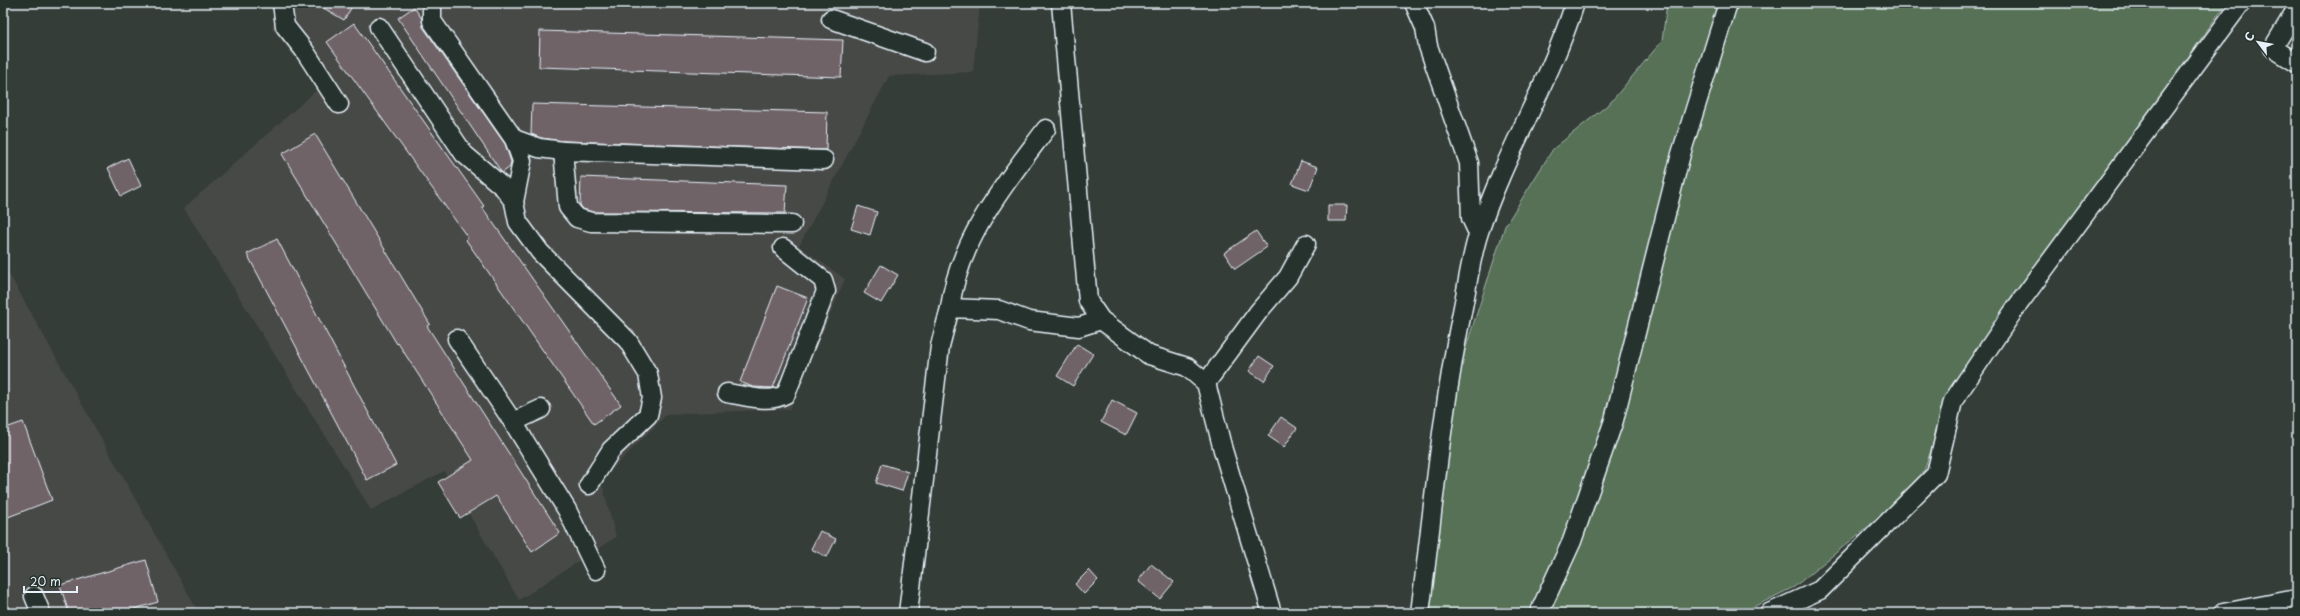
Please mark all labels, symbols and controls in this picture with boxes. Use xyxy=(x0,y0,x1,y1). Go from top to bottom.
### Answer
north arrow xyxy=(2238,22,2278,62)
text: С xyxy=(2240,28,2258,44)
scale bar xyxy=(24,568,77,594)
text: 20 m xyxy=(30,572,61,590)

